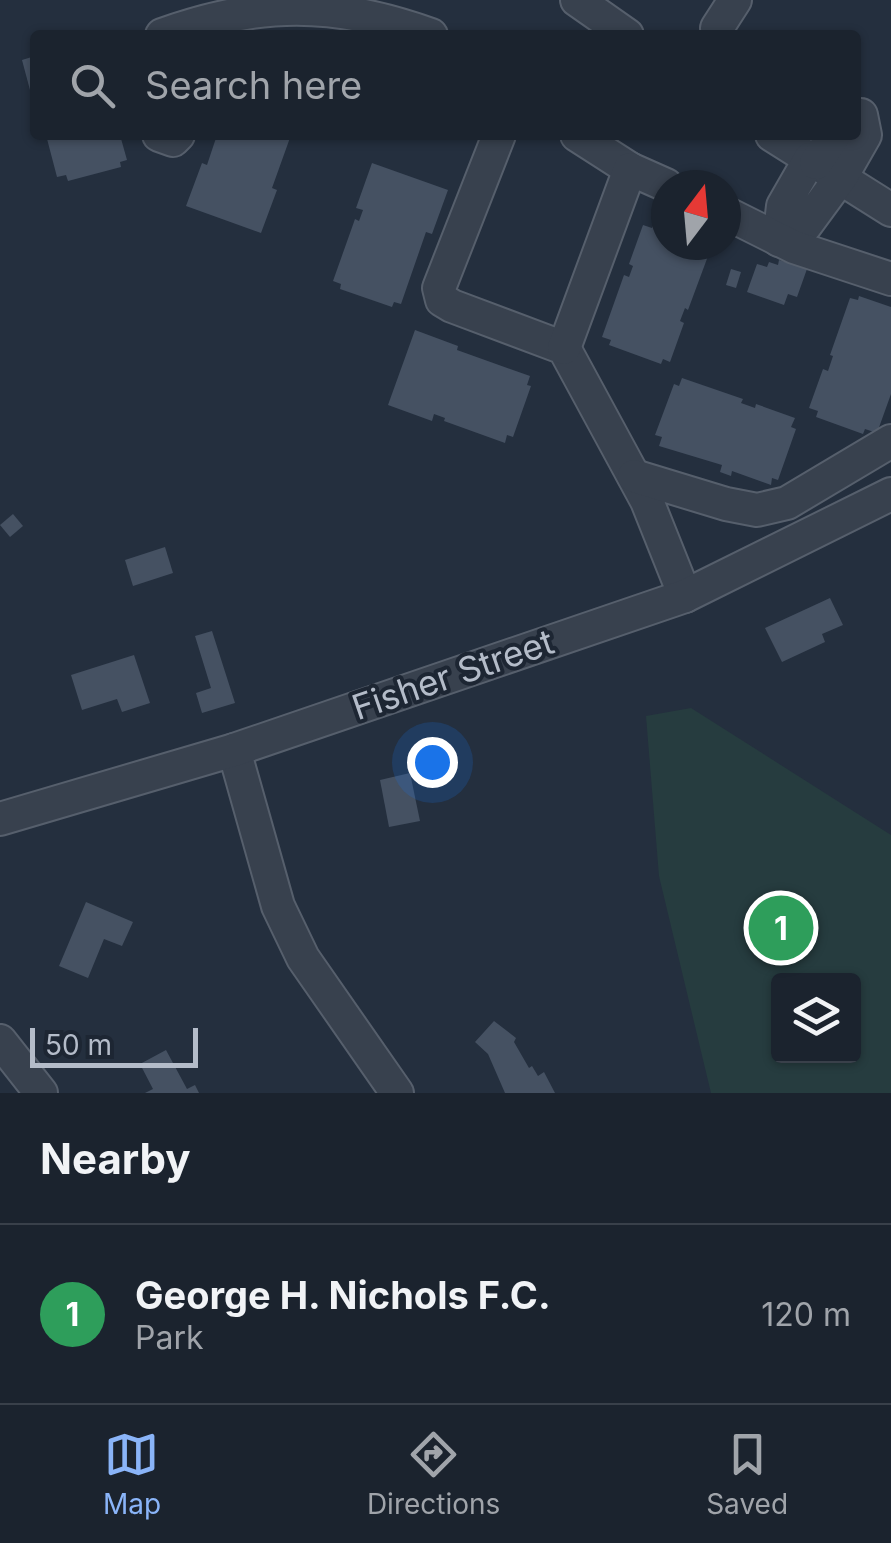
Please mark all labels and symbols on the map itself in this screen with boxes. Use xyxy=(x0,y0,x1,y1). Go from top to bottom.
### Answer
north arrow xyxy=(651,170,741,260)
street label: Fisher Street xyxy=(346,620,559,728)
your location xyxy=(407,737,458,788)
pin: 1 xyxy=(748,890,814,966)
scale bar xyxy=(30,1023,198,1068)

